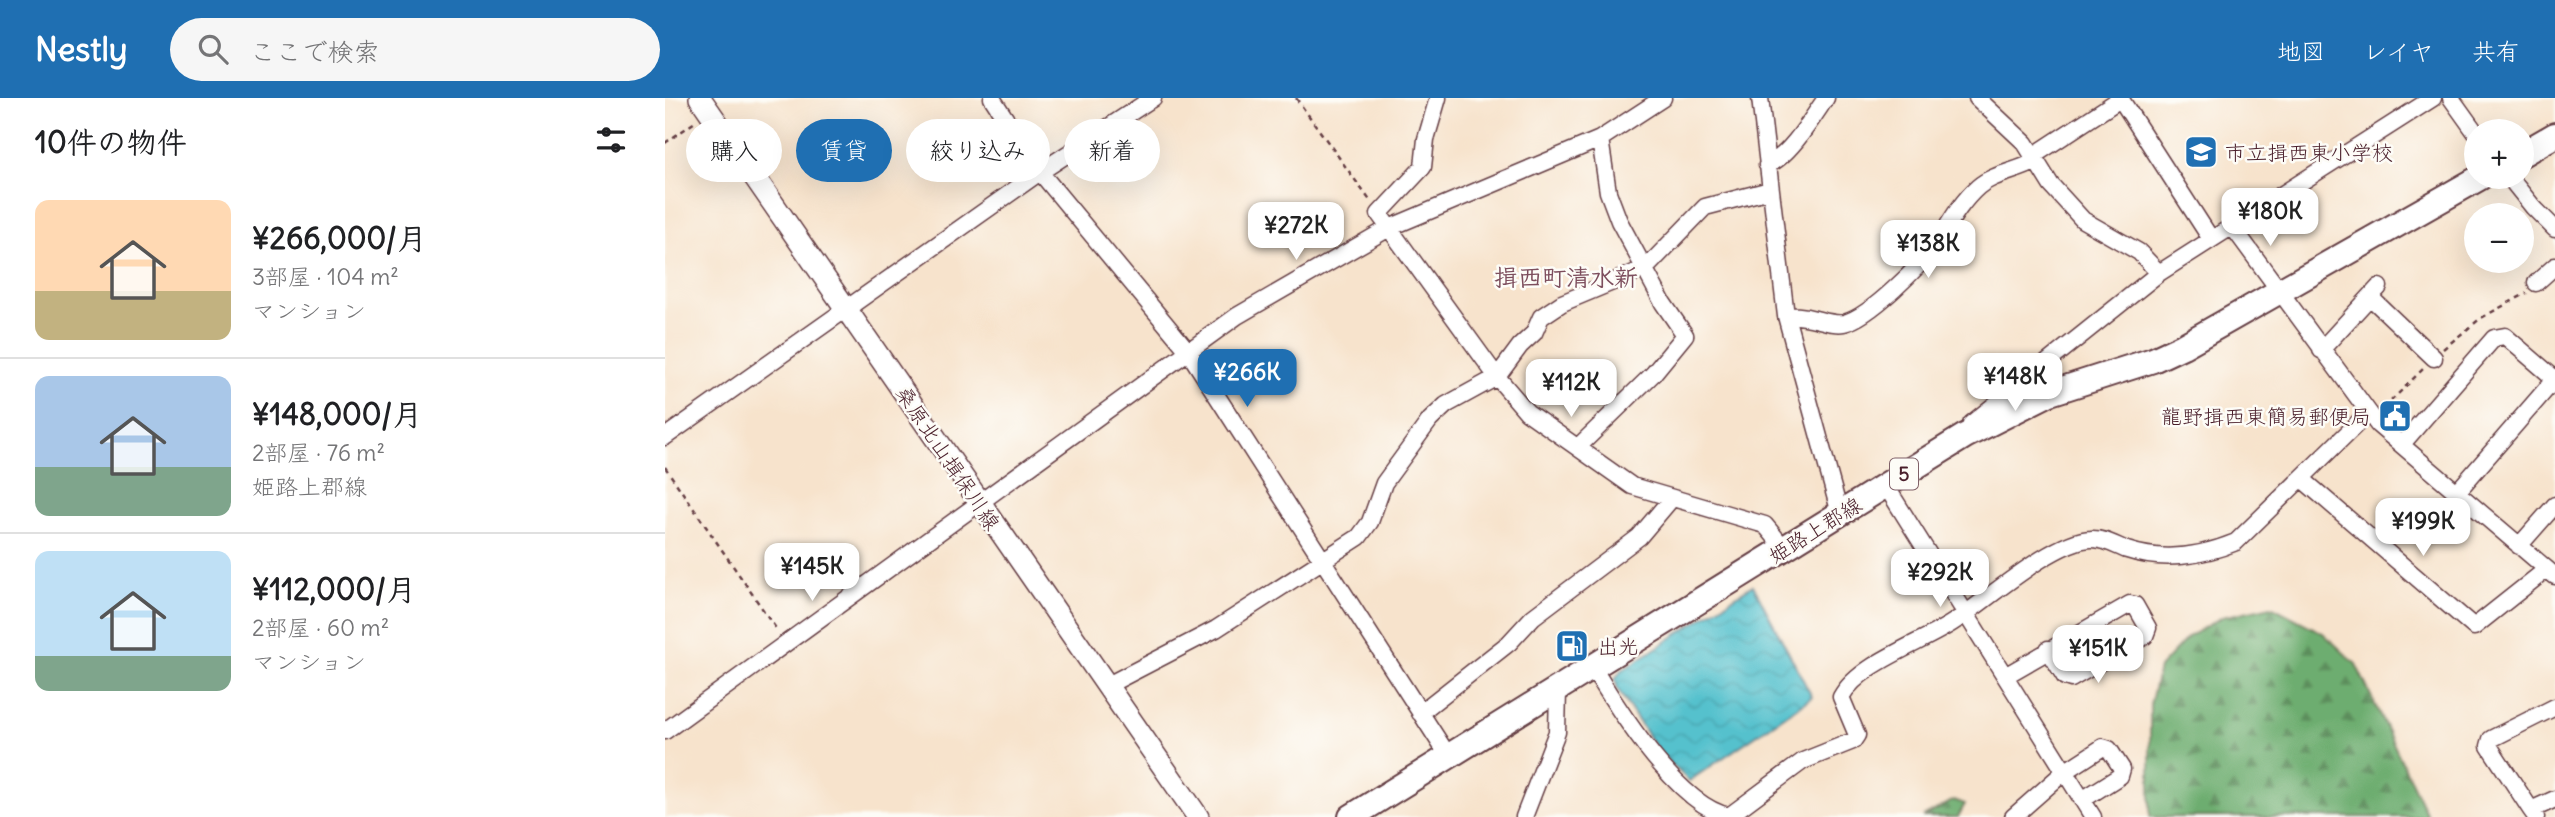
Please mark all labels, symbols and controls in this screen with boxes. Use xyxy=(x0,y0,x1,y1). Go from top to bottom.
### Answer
search box xyxy=(170,18,660,81)
text: Nestly xyxy=(35,28,128,70)
icon: search xyxy=(194,30,232,68)
text: ここで検索 xyxy=(250,35,380,68)
text: 地図 xyxy=(2277,36,2325,66)
text: レイヤ xyxy=(2363,36,2434,66)
text: 共有 xyxy=(2472,36,2520,66)
chip: 購入 xyxy=(686,119,782,182)
chip: 賃貸 xyxy=(796,119,892,182)
chip: 絞り込み xyxy=(906,119,1050,182)
chip: 新着 xyxy=(1064,119,1160,182)
map controls xyxy=(2464,119,2534,273)
button: + xyxy=(2464,119,2534,189)
icon: filters xyxy=(592,121,630,159)
text: 10件の物件 xyxy=(35,123,187,161)
school or university icon: 市立揖西東小学校 xyxy=(2182,133,2220,171)
place label: 市立揖西東小学校 xyxy=(2225,139,2393,166)
pin: ¥180K xyxy=(2221,188,2319,248)
text: ¥180K xyxy=(2237,196,2303,225)
pin: ¥272K xyxy=(1247,202,1345,262)
button: − xyxy=(2464,203,2534,273)
text: ¥272K xyxy=(1264,210,1328,239)
text: ¥266,000/月 xyxy=(252,219,427,257)
pin: ¥138K xyxy=(1879,220,1977,280)
icon: home xyxy=(91,228,175,312)
text: ¥138K xyxy=(1896,228,1960,257)
text: 3部屋 · 104 m² xyxy=(252,262,399,291)
district label: 揖西町清水新 xyxy=(1494,262,1638,292)
text: マンション xyxy=(252,296,366,325)
pin: ¥266K xyxy=(1198,350,1296,409)
pin: ¥148K xyxy=(1966,354,2064,413)
text: ¥266K xyxy=(1214,357,1280,386)
pin: ¥112K xyxy=(1522,360,1620,419)
text: ¥148K xyxy=(1983,361,2047,390)
text: ¥112K xyxy=(1542,367,1600,396)
street label: 桑原北山揖保川線 xyxy=(890,381,1006,535)
text: ¥148,000/月 xyxy=(252,395,422,433)
public building icon: 龍野揖西東簡易郵便局 xyxy=(2376,397,2414,435)
place label: 龍野揖西東簡易郵便局 xyxy=(2161,403,2371,430)
icon: home xyxy=(91,404,175,488)
text: 2部屋 · 76 m² xyxy=(252,438,385,467)
road number: 5 xyxy=(1890,458,1918,490)
text: 姫路上郡線 xyxy=(252,472,367,501)
street label: 姫路上郡線 xyxy=(1763,491,1867,569)
pin: ¥199K xyxy=(2374,498,2472,558)
text: ¥199K xyxy=(2391,506,2455,535)
pin: ¥145K xyxy=(763,544,861,603)
pin: ¥292K xyxy=(1891,550,1989,609)
text: ¥145K xyxy=(780,551,844,580)
text: ¥292K xyxy=(1907,557,1973,586)
text: ¥112,000/月 xyxy=(252,570,416,608)
icon: home xyxy=(91,579,175,663)
text: 2部屋 · 60 m² xyxy=(252,613,389,642)
pin: ¥151K xyxy=(2049,626,2147,685)
fuel station icon: 出光 xyxy=(1553,627,1591,665)
place label: 出光 xyxy=(1597,633,1639,660)
text: ¥151K xyxy=(2068,633,2128,662)
text: マンション xyxy=(252,647,366,676)

